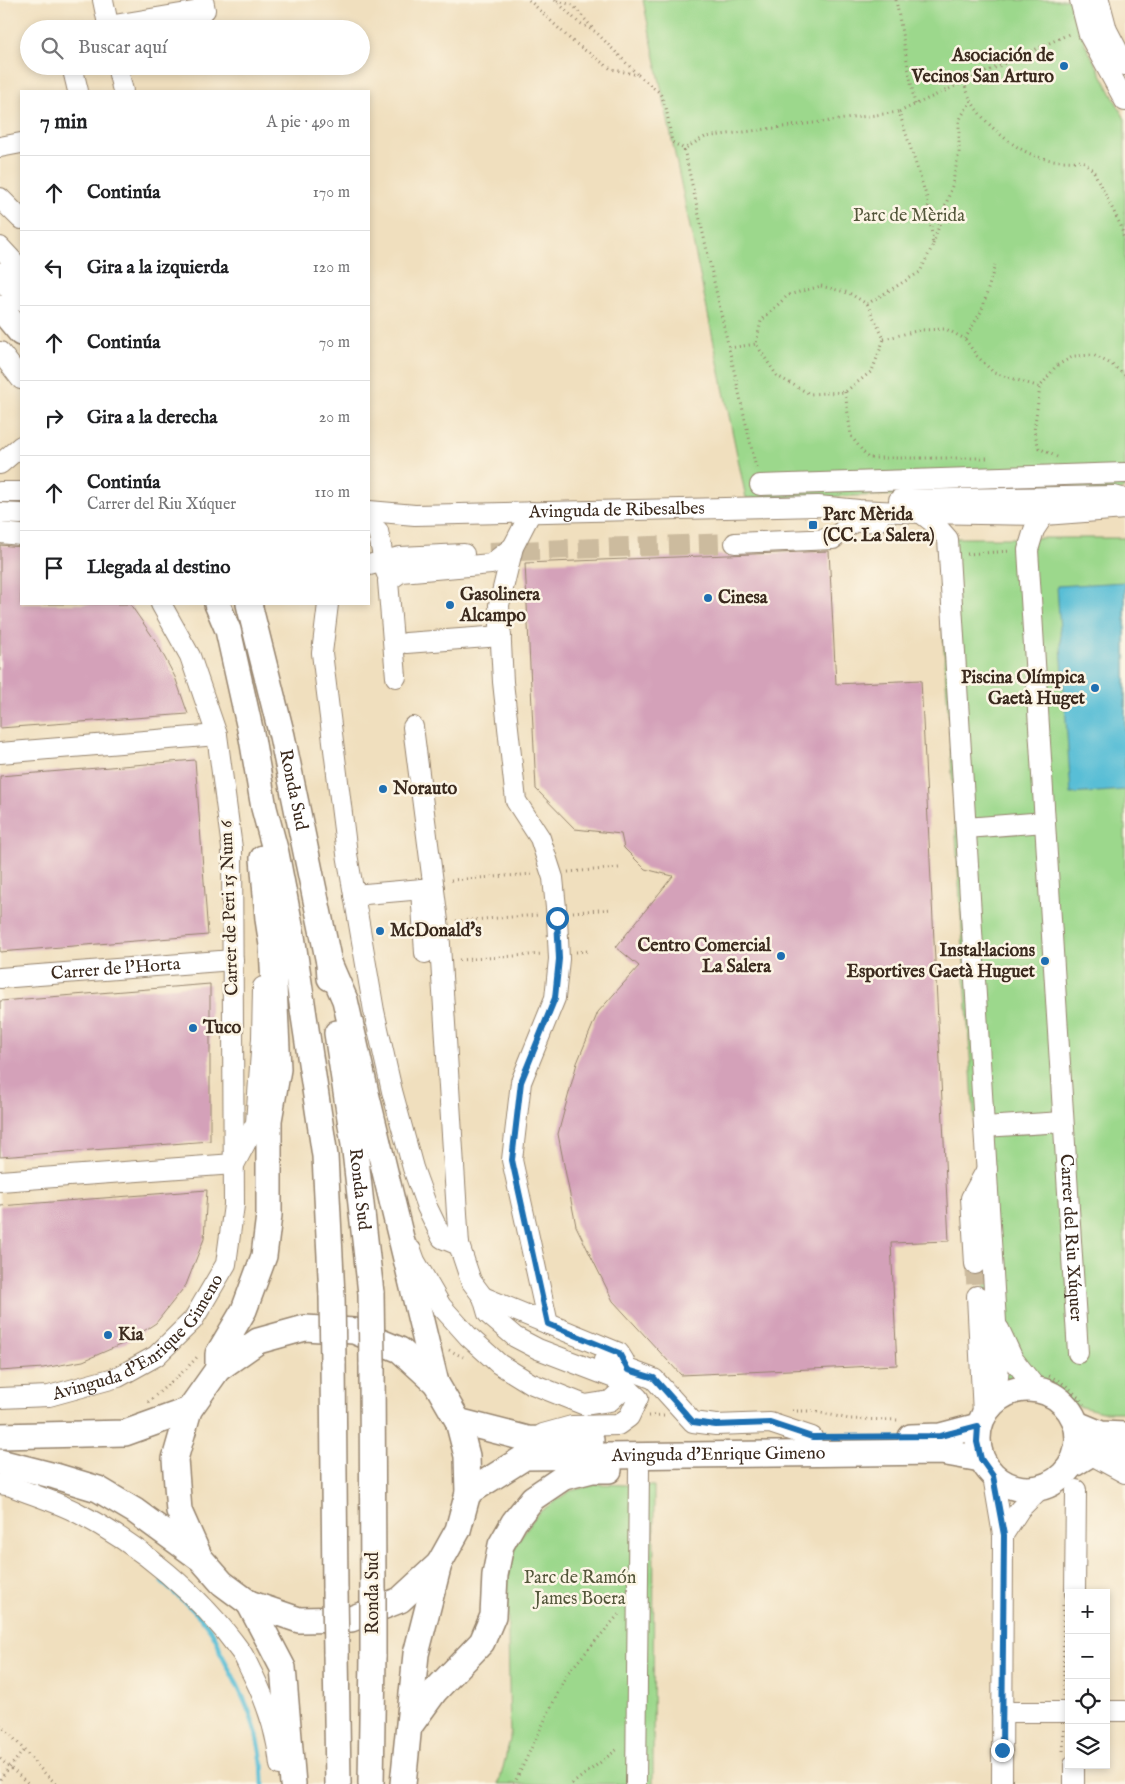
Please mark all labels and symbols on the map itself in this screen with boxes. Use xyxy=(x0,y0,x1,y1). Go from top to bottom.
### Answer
place label: Asociación de Vecinos San Arturo xyxy=(911,45,1055,89)
marker: Asociación de Vecinos San Arturo xyxy=(1058,60,1070,72)
park label: Parc de Mèrida xyxy=(853,205,965,228)
street label: Avinguda de Ribesalbes xyxy=(528,497,705,524)
place label: Parc Mèrida (CC. La Salera) xyxy=(823,504,935,548)
marker: Parc Mèrida (CC. La Salera) xyxy=(807,519,819,531)
place label: Gasolinera Alcampo xyxy=(459,584,541,628)
place label: Cinesa xyxy=(718,587,769,610)
marker: Cinesa xyxy=(702,592,714,604)
marker: Gasolinera Alcampo xyxy=(444,599,456,611)
place label: Piscina Olímpica Gaetà Huget xyxy=(961,667,1086,711)
marker: Piscina Olímpica Gaetà Huget xyxy=(1089,682,1101,694)
street label: Ronda Sud xyxy=(274,747,313,833)
place label: Norauto xyxy=(392,778,458,801)
marker: Norauto xyxy=(377,783,389,795)
street label: Carrer de Peri 15 Num 6 xyxy=(215,820,245,996)
route start xyxy=(546,907,569,930)
place label: McDonald's xyxy=(390,920,482,943)
marker: McDonald's xyxy=(374,925,386,937)
place label: Centro Comercial La Salera xyxy=(637,935,772,979)
place label: Instal·lacions Esportives Gaetà Huguet xyxy=(847,940,1036,984)
marker: Centro Comercial La Salera xyxy=(775,950,787,962)
street label: Carrer de l'Horta xyxy=(50,953,181,986)
marker: Instal·lacions Esportives Gaetà Huguet xyxy=(1039,955,1051,967)
place label: Tuco xyxy=(202,1017,242,1040)
marker: Tuco xyxy=(187,1022,199,1034)
street label: Ronda Sud xyxy=(343,1147,375,1232)
street label: Carrer del Riu Xúquer xyxy=(1054,1153,1088,1323)
street label: Avinguda d'Enrique Gimeno xyxy=(49,1270,229,1406)
place label: Kia xyxy=(118,1324,145,1347)
marker: Kia xyxy=(102,1329,114,1341)
street label: Avinguda d'Enrique Gimeno xyxy=(611,1442,826,1467)
street label: Ronda Sud xyxy=(362,1551,385,1634)
park label: Parc de Ramón James Boera xyxy=(524,1567,637,1611)
route end xyxy=(991,1739,1014,1762)

